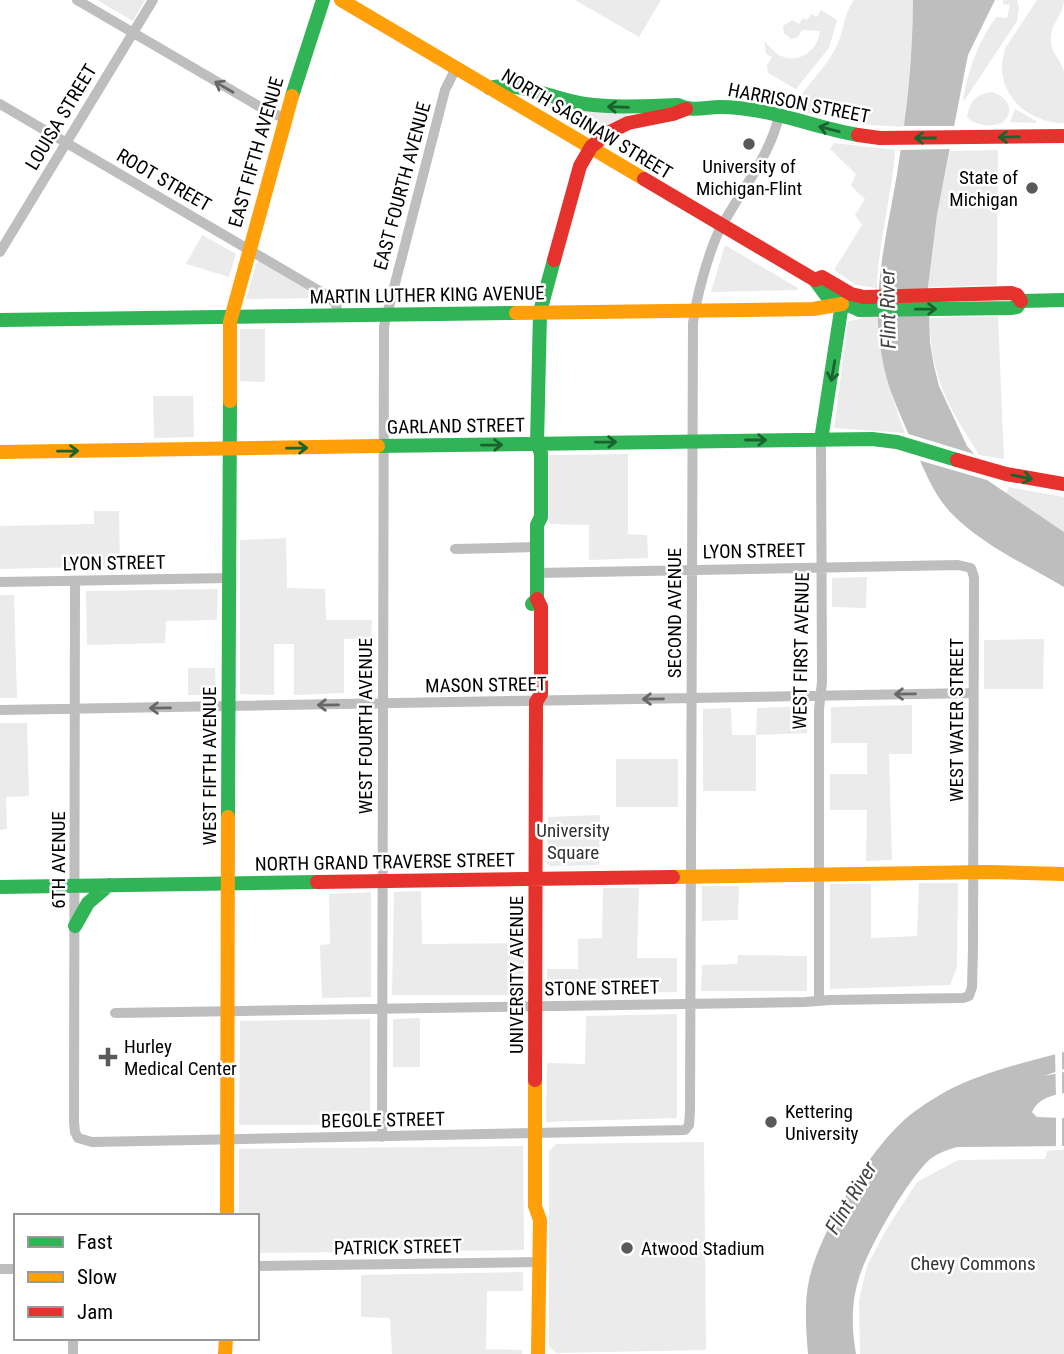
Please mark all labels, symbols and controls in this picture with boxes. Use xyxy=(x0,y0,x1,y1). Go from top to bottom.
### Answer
street label: LOUISA STREET xyxy=(20,60,102,174)
street label: NORTH SAGINAW STREET xyxy=(497,64,677,184)
street label: EAST FIFTH AVENUE xyxy=(224,74,288,230)
street label: HARRISON STREET xyxy=(726,78,872,128)
one-way arrow xyxy=(215,79,235,93)
street label: EAST FOURTH AVENUE xyxy=(369,100,435,272)
one-way arrow xyxy=(607,101,630,114)
one-way arrow xyxy=(818,122,841,135)
one-way arrow xyxy=(998,130,1021,144)
one-way arrow xyxy=(914,131,937,145)
marker: University of Michigan-Flint xyxy=(741,136,757,152)
street label: ROOT STREET xyxy=(113,144,215,216)
place label: University of Michigan-Flint xyxy=(696,155,802,200)
place label: State of Michigan xyxy=(949,166,1018,211)
marker: State of Michigan xyxy=(1024,180,1040,196)
water label: Flint River xyxy=(875,268,901,349)
street label: MARTIN LUTHER KING AVENUE xyxy=(309,281,545,309)
one-way arrow xyxy=(914,302,937,316)
one-way arrow xyxy=(826,359,839,382)
street label: GARLAND STREET xyxy=(387,413,525,439)
one-way arrow xyxy=(745,433,768,447)
one-way arrow xyxy=(594,436,617,449)
one-way arrow xyxy=(481,438,504,452)
one-way arrow xyxy=(286,441,309,455)
one-way arrow xyxy=(56,444,79,458)
one-way arrow xyxy=(1010,471,1033,485)
street label: LYON STREET xyxy=(702,539,806,563)
street label: SECOND AVENUE xyxy=(663,548,686,678)
street label: LYON STREET xyxy=(62,551,166,575)
street label: WEST FIRST AVENUE xyxy=(788,572,814,730)
street label: WEST FOURTH AVENUE xyxy=(354,638,377,814)
street label: WEST WATER STREET xyxy=(945,638,968,802)
street label: MASON STREET xyxy=(425,672,547,698)
street label: WEST FIFTH AVENUE xyxy=(198,686,221,846)
one-way arrow xyxy=(894,688,917,701)
one-way arrow xyxy=(642,692,665,706)
one-way arrow xyxy=(317,698,340,712)
one-way arrow xyxy=(149,701,172,715)
street label: 6TH AVENUE xyxy=(47,811,70,909)
park label: University Square xyxy=(536,819,610,864)
street label: NORTH GRAND TRAVERSE STREET xyxy=(255,848,515,876)
street label: UNIVERSITY AVENUE xyxy=(505,896,528,1054)
street label: STONE STREET xyxy=(544,975,660,1001)
place label: Hurley Medical Center xyxy=(124,1035,237,1080)
marker: Hurley Medical Center xyxy=(98,1047,118,1067)
place label: Kettering University xyxy=(785,1100,859,1145)
street label: BEGOLE STREET xyxy=(321,1107,445,1133)
marker: Kettering University xyxy=(763,1114,779,1130)
water label: Flint River xyxy=(820,1157,882,1238)
legend xyxy=(14,1214,259,1340)
text: Fast xyxy=(77,1230,113,1254)
street label: PATRICK STREET xyxy=(334,1234,462,1260)
place label: Atwood Stadium xyxy=(641,1237,764,1260)
marker: Atwood Stadium xyxy=(619,1240,635,1256)
park label: Chevy Commons xyxy=(910,1252,1036,1275)
text: Slow xyxy=(77,1265,117,1289)
text: Jam xyxy=(77,1300,113,1324)

